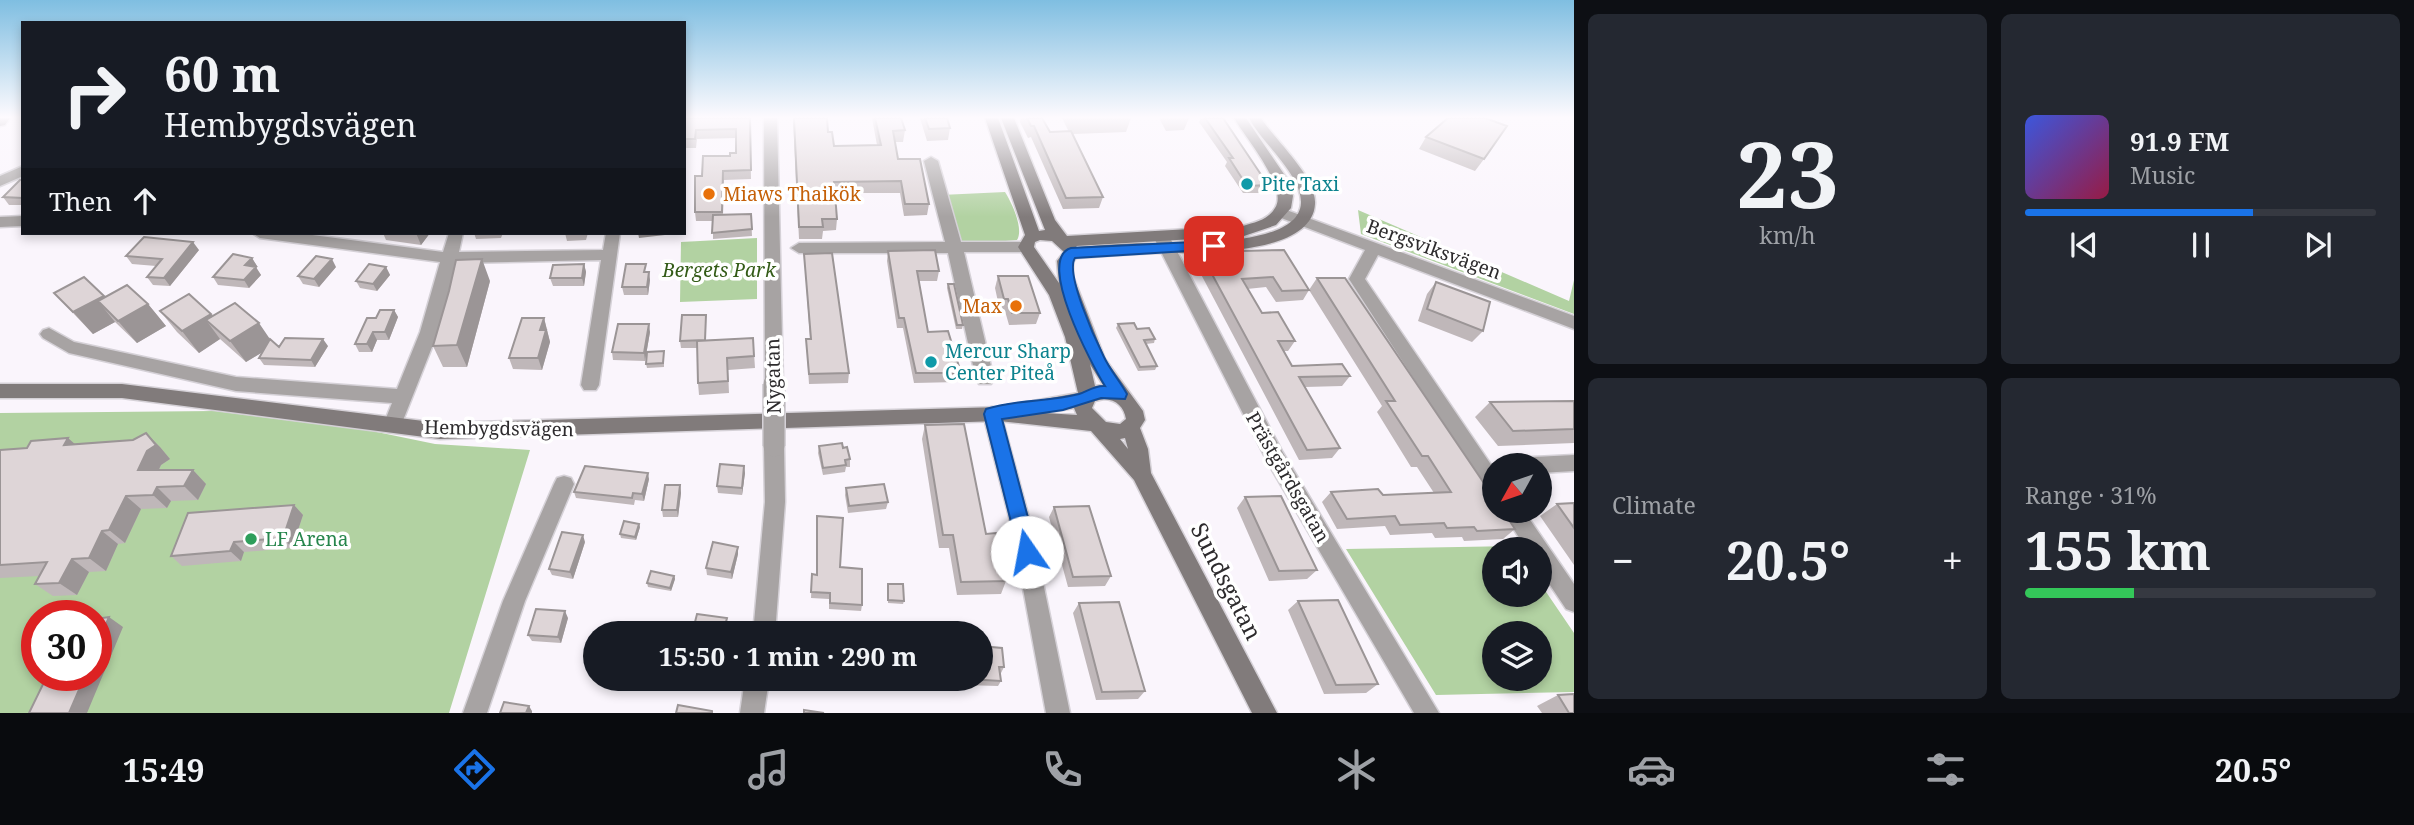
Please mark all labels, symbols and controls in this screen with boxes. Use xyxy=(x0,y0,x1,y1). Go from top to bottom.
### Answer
text: 60 m xyxy=(164,40,280,106)
icon: right xyxy=(49,49,140,140)
text: Hembygdsvägen xyxy=(164,103,417,146)
text: 23 xyxy=(1736,111,1839,235)
text: 91.9 FM xyxy=(2130,123,2229,159)
text: Music xyxy=(2130,159,2195,191)
place label: Pite Taxi xyxy=(1261,171,1339,197)
marker: Pite Taxi xyxy=(1239,176,1255,192)
place label: Miaws Thaikök xyxy=(723,181,862,207)
icon: ahead xyxy=(126,182,164,220)
text: Then xyxy=(49,183,112,219)
marker: Miaws Thaikök xyxy=(701,186,717,202)
street label: Bergsviksvägen xyxy=(1363,213,1505,285)
pin xyxy=(1184,216,1244,276)
text: km/h xyxy=(1759,219,1816,251)
icon: previous xyxy=(2065,226,2103,264)
icon: pause xyxy=(2182,226,2220,264)
icon: next xyxy=(2299,226,2337,264)
icon: arrive xyxy=(1195,227,1233,265)
park label: Bergets Park xyxy=(661,257,777,283)
place label: Max xyxy=(962,293,1002,319)
marker: Max xyxy=(1008,298,1024,314)
street label: Nygatan xyxy=(759,338,787,414)
place label: Mercur Sharp Center Piteå xyxy=(945,338,1071,386)
marker: Mercur Sharp Center Piteå xyxy=(923,354,939,370)
street label: Prästgårdsgatan xyxy=(1240,407,1336,547)
street label: Hembygdsvägen xyxy=(424,414,574,442)
north arrow xyxy=(1482,453,1552,523)
map controls xyxy=(1482,453,1552,691)
text: Range · 31% xyxy=(2025,479,2157,511)
text: Climate xyxy=(1612,489,1696,521)
text: 155 km xyxy=(2025,514,2211,585)
position arrow xyxy=(990,515,1064,589)
street label: Sundsgatan xyxy=(1184,517,1270,645)
text: 20.5° xyxy=(1726,524,1850,595)
place label: LF Arena xyxy=(265,526,348,552)
marker: LF Arena xyxy=(243,531,259,547)
text: − xyxy=(1612,534,1634,586)
text: + xyxy=(1942,534,1963,586)
button: sound xyxy=(1482,537,1552,607)
speed limit sign: 30 xyxy=(21,600,112,691)
button: layers xyxy=(1482,621,1552,691)
text: 15:50 · 1 min · 290 m xyxy=(658,638,918,674)
icon: directions xyxy=(450,745,499,794)
icon: music xyxy=(744,745,793,794)
icon: phone xyxy=(1038,745,1087,794)
icon: climate xyxy=(1332,745,1381,794)
icon: car xyxy=(1627,745,1676,794)
icon: filters xyxy=(1921,745,1970,794)
text: 15:49 xyxy=(123,748,205,791)
text: 20.5° xyxy=(2215,748,2291,791)

